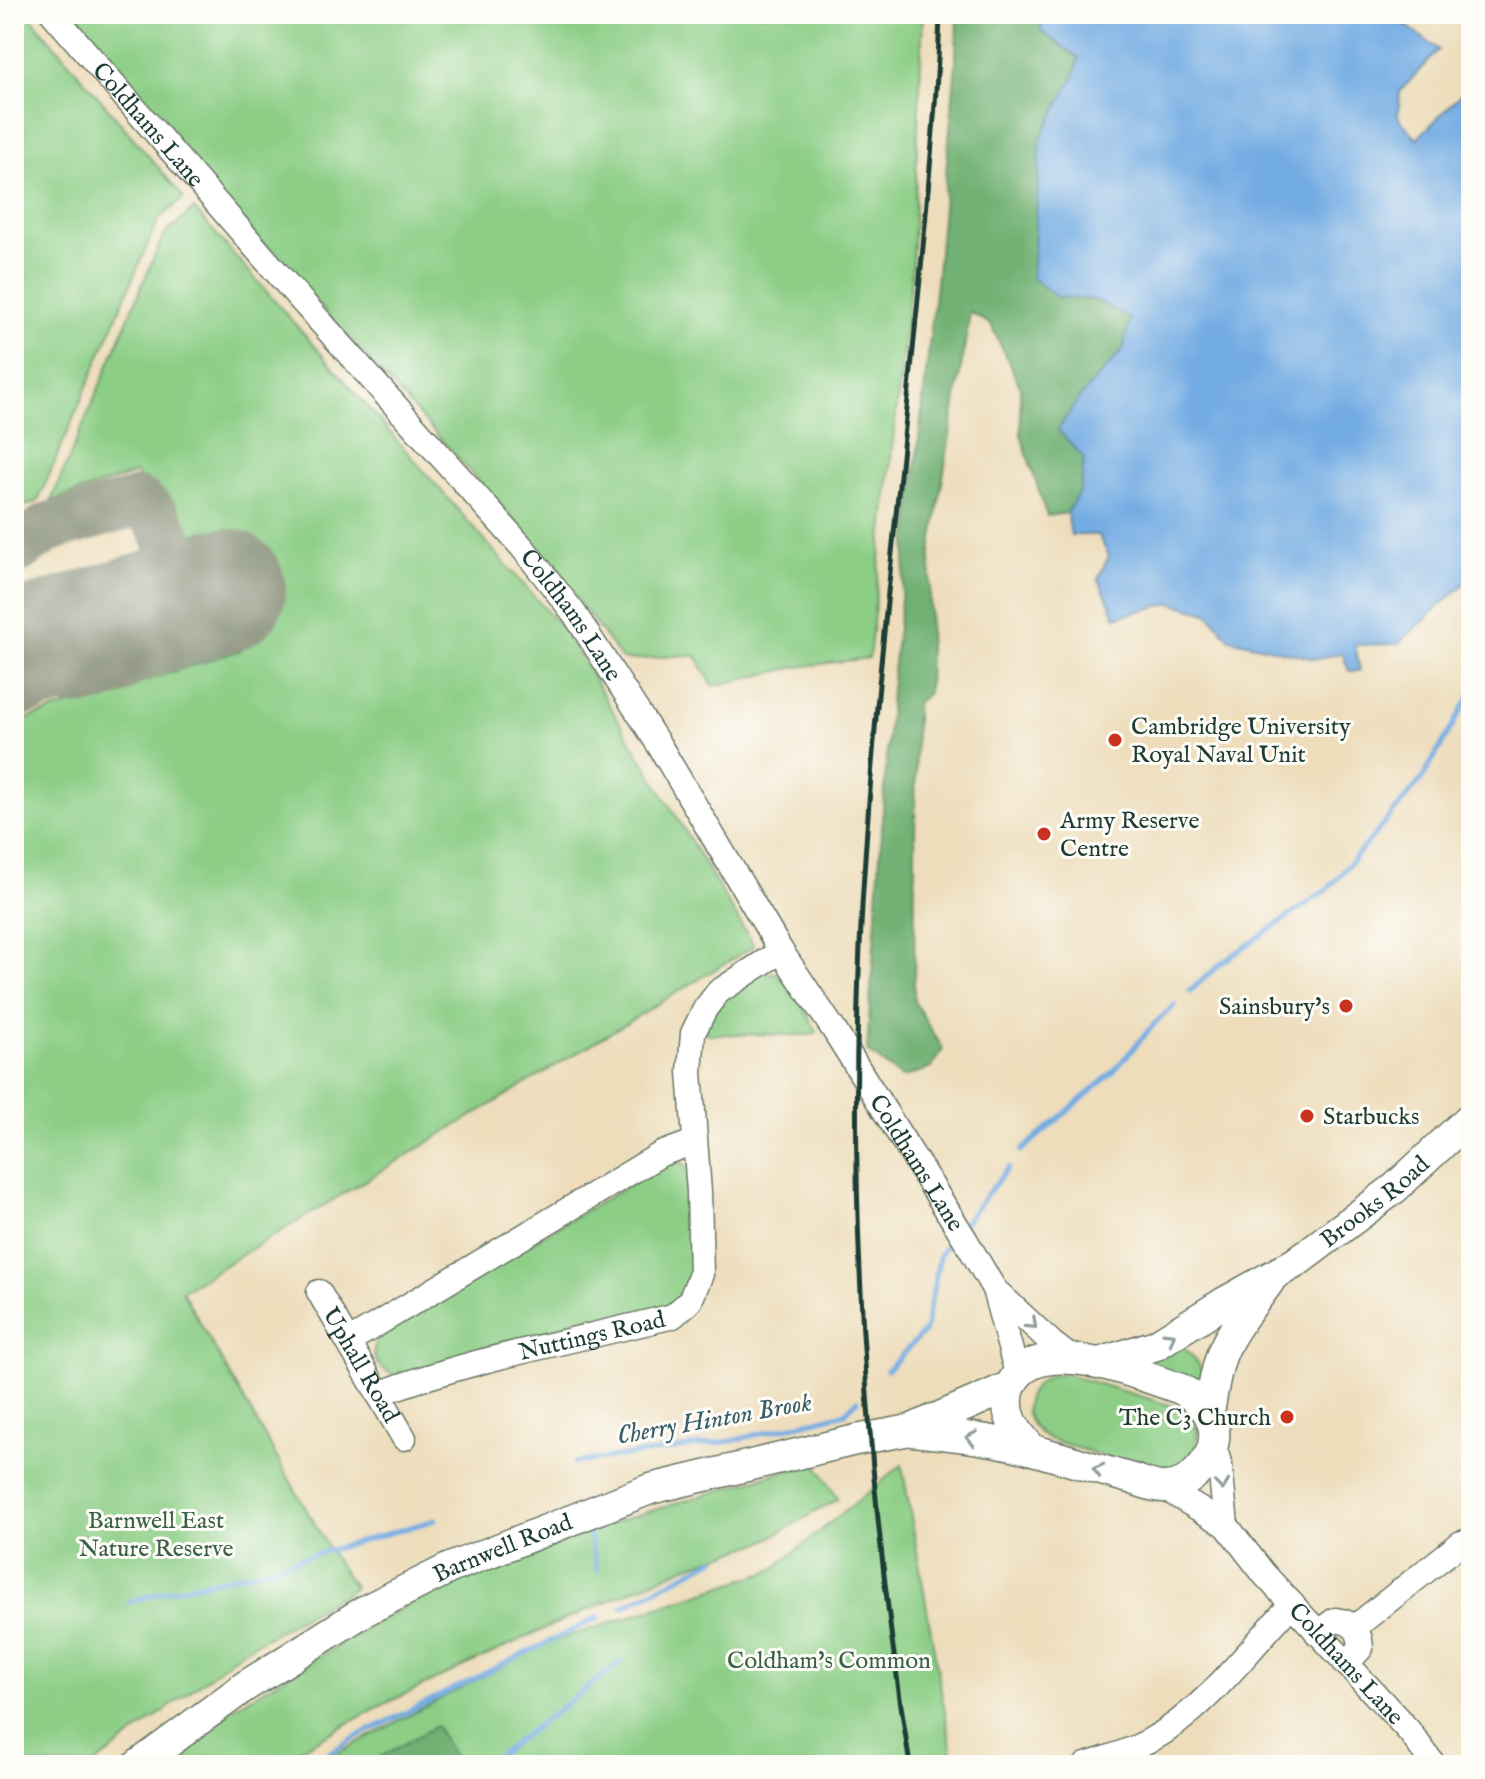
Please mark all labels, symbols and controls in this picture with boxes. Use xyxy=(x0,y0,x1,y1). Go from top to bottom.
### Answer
street label: Coldhams Lane xyxy=(85,56,210,194)
street label: Coldhams Lane xyxy=(512,543,628,688)
place label: Cambridge University Royal Naval Unit xyxy=(1131,712,1351,771)
marker: Cambridge University Royal Naval Unit xyxy=(1106,731,1124,749)
place label: Army Reserve Centre xyxy=(1059,806,1199,865)
marker: Army Reserve Centre xyxy=(1035,825,1053,843)
place label: Sainsbury's xyxy=(1219,992,1330,1023)
marker: Sainsbury's xyxy=(1337,997,1355,1015)
street label: Coldhams Lane xyxy=(861,1089,970,1238)
place label: Starbucks xyxy=(1323,1102,1419,1133)
marker: Starbucks xyxy=(1298,1107,1316,1125)
street label: Brooks Road xyxy=(1315,1149,1437,1256)
street label: Uphall Road xyxy=(314,1302,406,1429)
street label: Nuttings Road xyxy=(516,1304,669,1369)
one-way arrow xyxy=(1022,1315,1037,1329)
one-way arrow xyxy=(1161,1331,1176,1347)
water label: Cherry Hinton Brook xyxy=(614,1386,815,1453)
place label: The C3 Church xyxy=(1119,1403,1271,1434)
marker: The C3 Church xyxy=(1278,1408,1296,1426)
one-way arrow xyxy=(964,1430,978,1447)
one-way arrow xyxy=(1091,1462,1105,1479)
one-way arrow xyxy=(1214,1479,1231,1492)
park label: Barnwell East Nature Reserve xyxy=(78,1506,234,1565)
street label: Barnwell Road xyxy=(428,1507,577,1591)
street label: Coldhams Lane xyxy=(1281,1597,1410,1732)
park label: Coldham's Common xyxy=(727,1646,931,1677)

